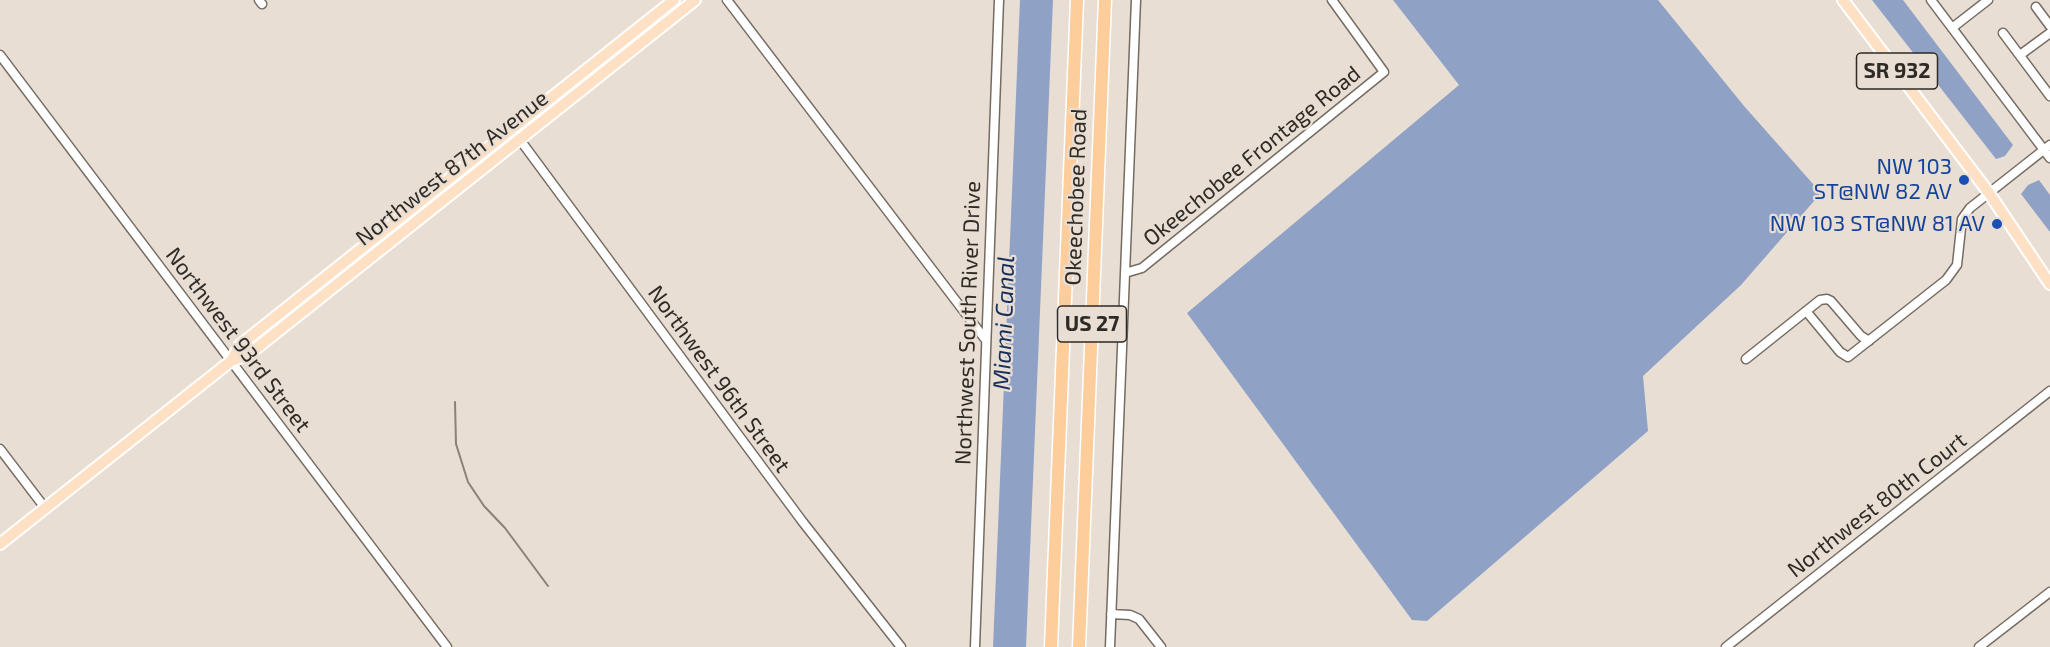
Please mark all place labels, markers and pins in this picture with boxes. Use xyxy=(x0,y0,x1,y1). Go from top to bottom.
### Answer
place label: NW 103 ST@NW 82 AV xyxy=(1814,154,1952,206)
marker: NW 103 ST@NW 82 AV xyxy=(1957,173,1971,187)
place label: NW 103 ST@NW 81 AV xyxy=(1770,211,1985,237)
marker: NW 103 ST@NW 81 AV xyxy=(1990,217,2004,231)

